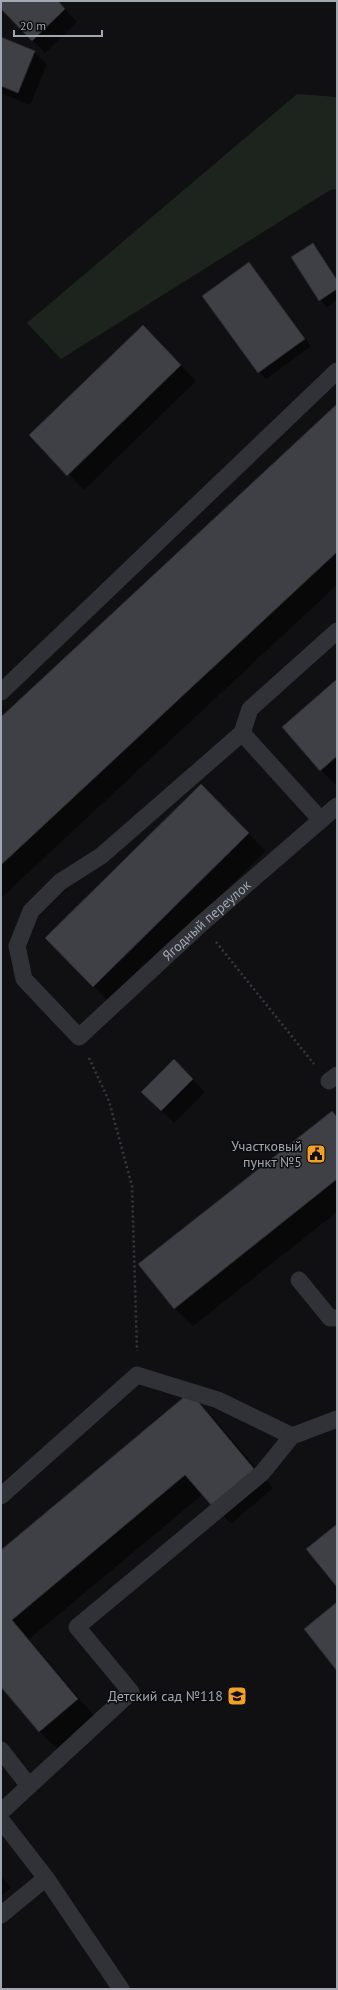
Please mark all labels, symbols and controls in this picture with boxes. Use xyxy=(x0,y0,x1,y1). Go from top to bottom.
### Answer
scale bar xyxy=(14,12,102,38)
text: 20 m xyxy=(20,18,46,33)
street label: Ягодный переулок xyxy=(158,876,255,964)
place label: Участковый пункт №5 xyxy=(231,1137,302,1171)
public building icon: Участковый пункт №5 xyxy=(305,1143,327,1165)
school or university icon: Детский сад №118 xyxy=(226,1685,248,1707)
place label: Детский сад №118 xyxy=(108,1687,223,1705)

